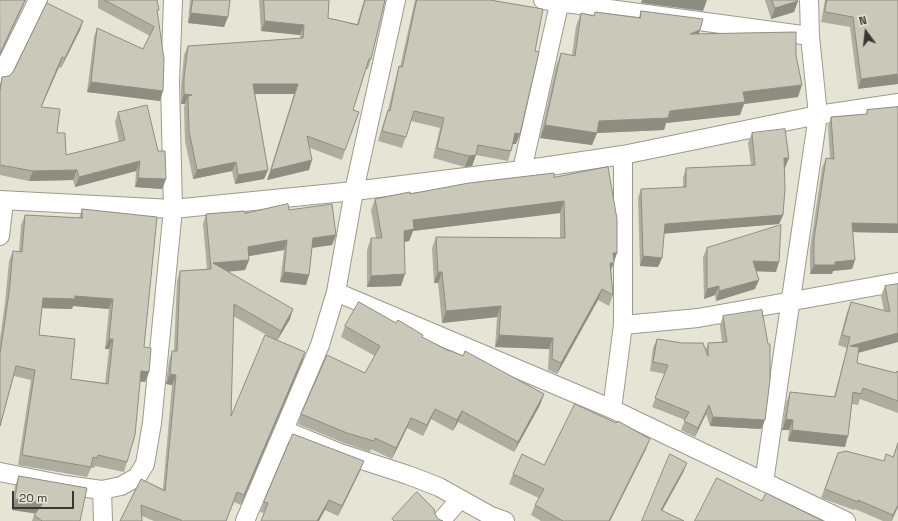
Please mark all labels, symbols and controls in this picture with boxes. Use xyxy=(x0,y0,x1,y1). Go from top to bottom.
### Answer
north arrow xyxy=(846,12,886,52)
text: N xyxy=(858,13,868,28)
scale bar xyxy=(14,483,76,509)
text: 20 m xyxy=(19,490,47,506)

